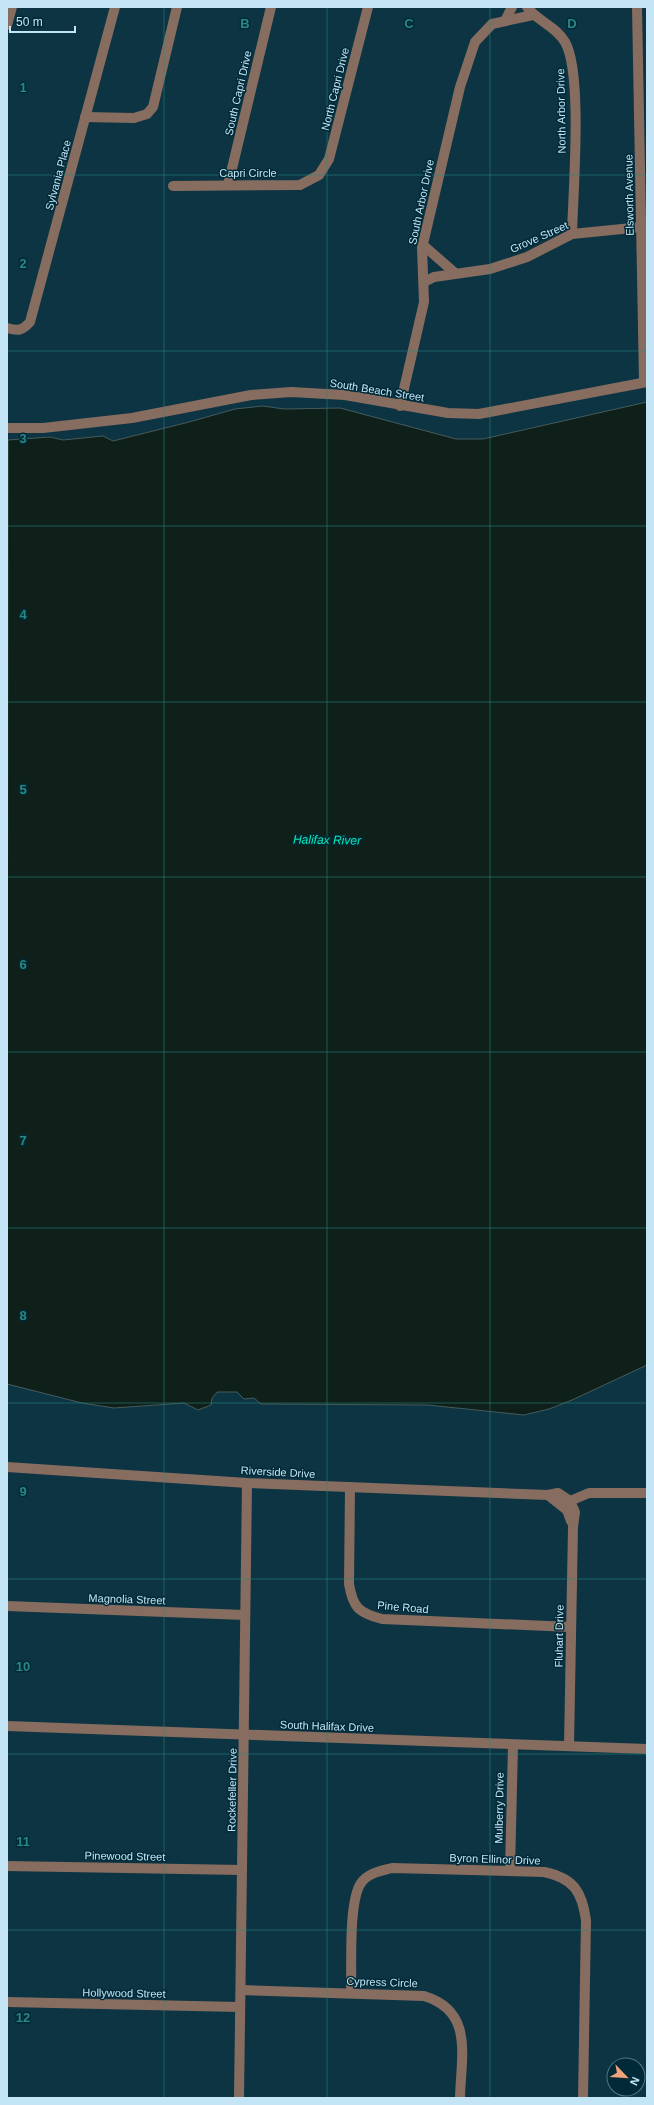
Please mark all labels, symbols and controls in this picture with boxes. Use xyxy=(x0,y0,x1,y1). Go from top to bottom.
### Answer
scale bar xyxy=(10,8,75,34)
text: 50 m xyxy=(16,15,43,29)
text: B xyxy=(240,16,250,31)
text: C xyxy=(404,16,414,31)
text: D xyxy=(567,16,577,31)
street label: North Capri Drive xyxy=(319,46,351,132)
street label: South Capri Drive xyxy=(222,49,254,137)
street label: North Arbor Drive xyxy=(554,68,568,154)
text: 1 xyxy=(19,80,27,95)
street label: Sylvania Place xyxy=(43,139,73,211)
street label: Elsworth Avenue xyxy=(622,154,636,236)
street label: South Arbor Drive xyxy=(406,158,436,246)
street label: Capri Circle xyxy=(219,167,277,179)
street label: Grove Street xyxy=(508,219,570,255)
text: 2 xyxy=(19,256,27,271)
street label: South Beach Street xyxy=(329,377,425,403)
text: 3 xyxy=(19,431,27,446)
text: 4 xyxy=(19,607,27,622)
text: 5 xyxy=(19,782,27,797)
water label: Halifax River xyxy=(293,832,362,848)
text: 6 xyxy=(19,957,27,972)
text: 7 xyxy=(19,1133,27,1148)
text: 8 xyxy=(19,1308,27,1323)
street label: Riverside Drive xyxy=(240,1464,316,1480)
text: 9 xyxy=(19,1484,27,1499)
street label: Magnolia Street xyxy=(88,1592,166,1606)
street label: Pine Road xyxy=(377,1599,429,1615)
street label: Fluhart Drive xyxy=(552,1604,566,1668)
text: 10 xyxy=(16,1659,30,1674)
street label: South Halifax Drive xyxy=(280,1718,374,1734)
street label: Rockefeller Drive xyxy=(225,1748,239,1832)
street label: Mulberry Drive xyxy=(492,1772,506,1844)
text: 11 xyxy=(16,1834,30,1849)
street label: Pinewood Street xyxy=(85,1849,165,1863)
street label: Byron Ellinor Drive xyxy=(449,1851,541,1867)
street label: Cypress Circle xyxy=(346,1975,418,1989)
street label: Hollywood Street xyxy=(82,1986,166,2000)
text: 12 xyxy=(16,2010,30,2025)
north arrow xyxy=(606,2057,646,2097)
text: N xyxy=(628,2075,642,2087)

